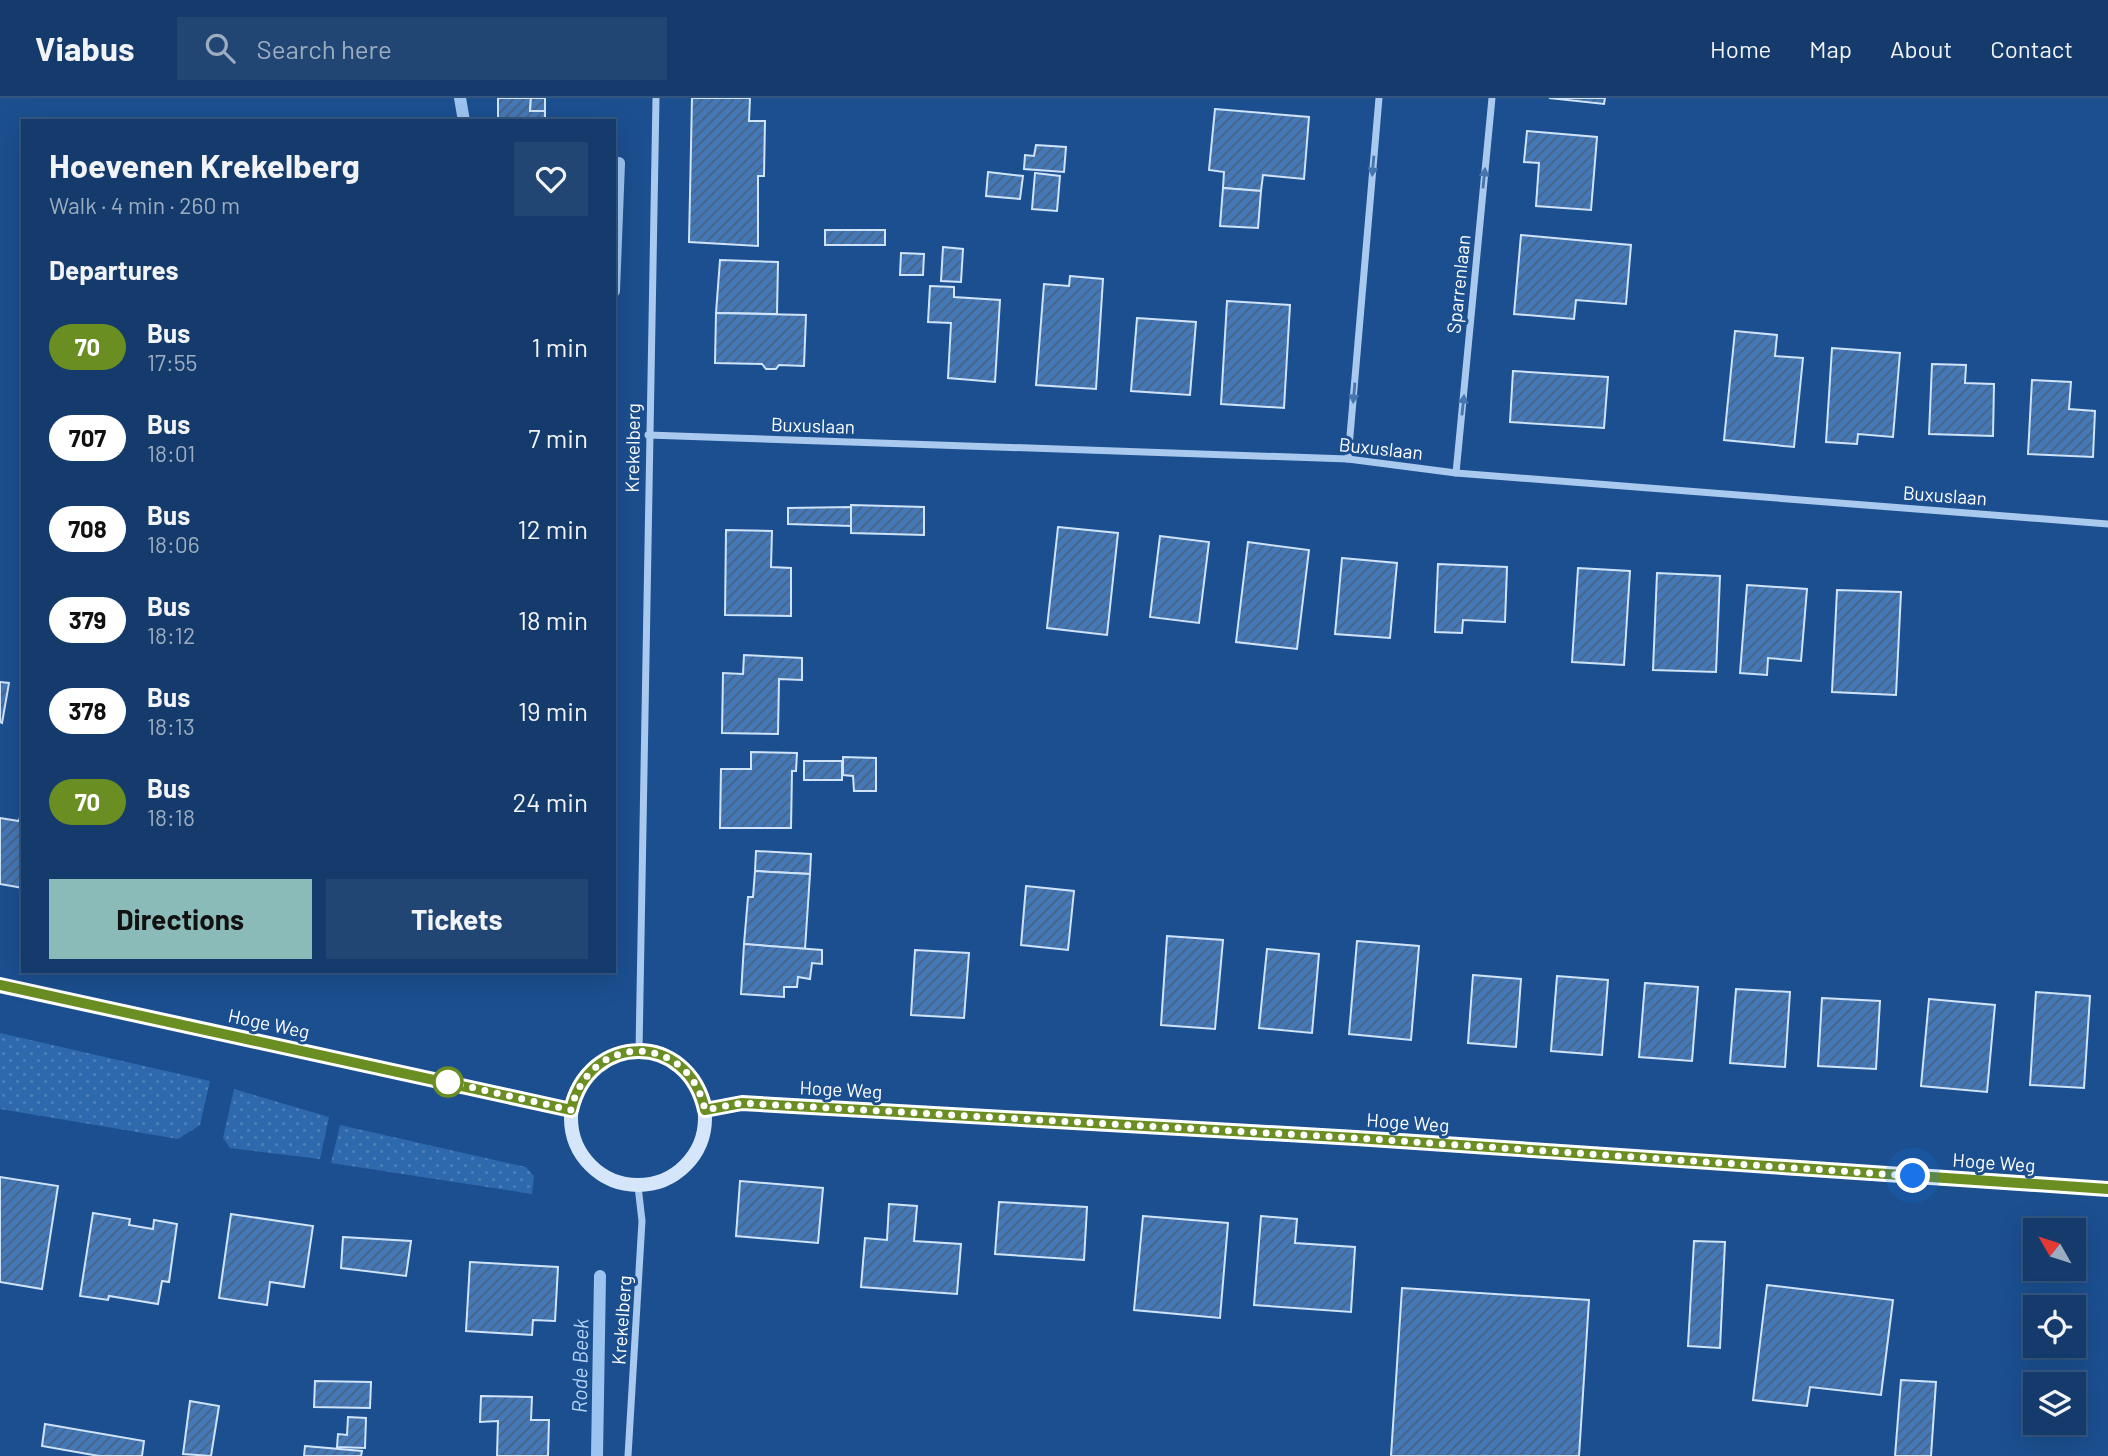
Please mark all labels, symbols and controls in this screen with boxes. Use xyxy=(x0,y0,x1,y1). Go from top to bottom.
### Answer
search box xyxy=(177,17,667,80)
text: Viabus xyxy=(35,28,135,68)
icon: search xyxy=(201,29,239,67)
text: Search here xyxy=(257,33,392,64)
text: Home xyxy=(1710,34,1771,63)
text: Map xyxy=(1809,34,1852,63)
text: About xyxy=(1890,34,1952,63)
text: Contact xyxy=(1990,34,2073,63)
button: heart xyxy=(514,142,588,216)
text: Hoevenen Krekelberg xyxy=(49,145,360,185)
one-way arrow xyxy=(1367,155,1378,177)
one-way arrow xyxy=(1479,167,1490,189)
text: Walk · 4 min · 260 m xyxy=(49,191,240,219)
street label: Sparrenlaan xyxy=(1441,233,1475,335)
text: Departures xyxy=(49,254,179,285)
text: Bus xyxy=(147,317,190,348)
text: 1 min xyxy=(532,331,588,362)
text: 70 xyxy=(75,332,100,361)
text: 17:55 xyxy=(147,348,197,376)
one-way arrow xyxy=(1348,382,1359,404)
one-way arrow xyxy=(1457,394,1468,416)
street label: Krekelberg xyxy=(620,403,644,493)
text: Bus xyxy=(147,408,190,439)
street label: Buxuslaan xyxy=(770,412,856,438)
text: 7 min xyxy=(528,422,588,453)
text: 707 xyxy=(69,423,106,452)
street label: Buxuslaan xyxy=(1338,432,1424,464)
text: 18:01 xyxy=(147,439,195,467)
street label: Buxuslaan xyxy=(1902,481,1988,509)
text: Bus xyxy=(147,499,190,530)
text: 12 min xyxy=(518,513,588,544)
text: 708 xyxy=(68,514,107,543)
text: 18:06 xyxy=(147,530,200,558)
text: Bus xyxy=(147,590,190,621)
text: 18 min xyxy=(518,604,588,635)
text: 379 xyxy=(69,605,106,634)
text: 18:12 xyxy=(147,621,195,649)
text: Bus xyxy=(147,681,190,712)
text: 19 min xyxy=(518,695,588,726)
text: 378 xyxy=(69,696,106,725)
text: 18:13 xyxy=(147,712,195,740)
text: Bus xyxy=(147,772,190,803)
text: 24 min xyxy=(512,786,588,817)
text: 70 xyxy=(75,787,100,816)
text: 18:18 xyxy=(147,803,195,831)
button: Directions xyxy=(49,879,312,959)
button: Tickets xyxy=(326,879,588,959)
street label: Hoge Weg xyxy=(226,1003,312,1043)
unlabelled marker xyxy=(433,1067,463,1097)
street label: Hoge Weg xyxy=(799,1075,883,1103)
street label: Hoge Weg xyxy=(1366,1108,1450,1136)
street label: Hoge Weg xyxy=(1952,1148,2036,1176)
your location xyxy=(1895,1158,1930,1193)
north arrow xyxy=(2023,1218,2086,1281)
map controls xyxy=(2023,1218,2086,1435)
street label: Krekelberg xyxy=(606,1275,636,1365)
button: locate xyxy=(2023,1295,2086,1358)
water label: Rode Beek xyxy=(566,1318,592,1413)
button: layers xyxy=(2023,1372,2086,1435)

